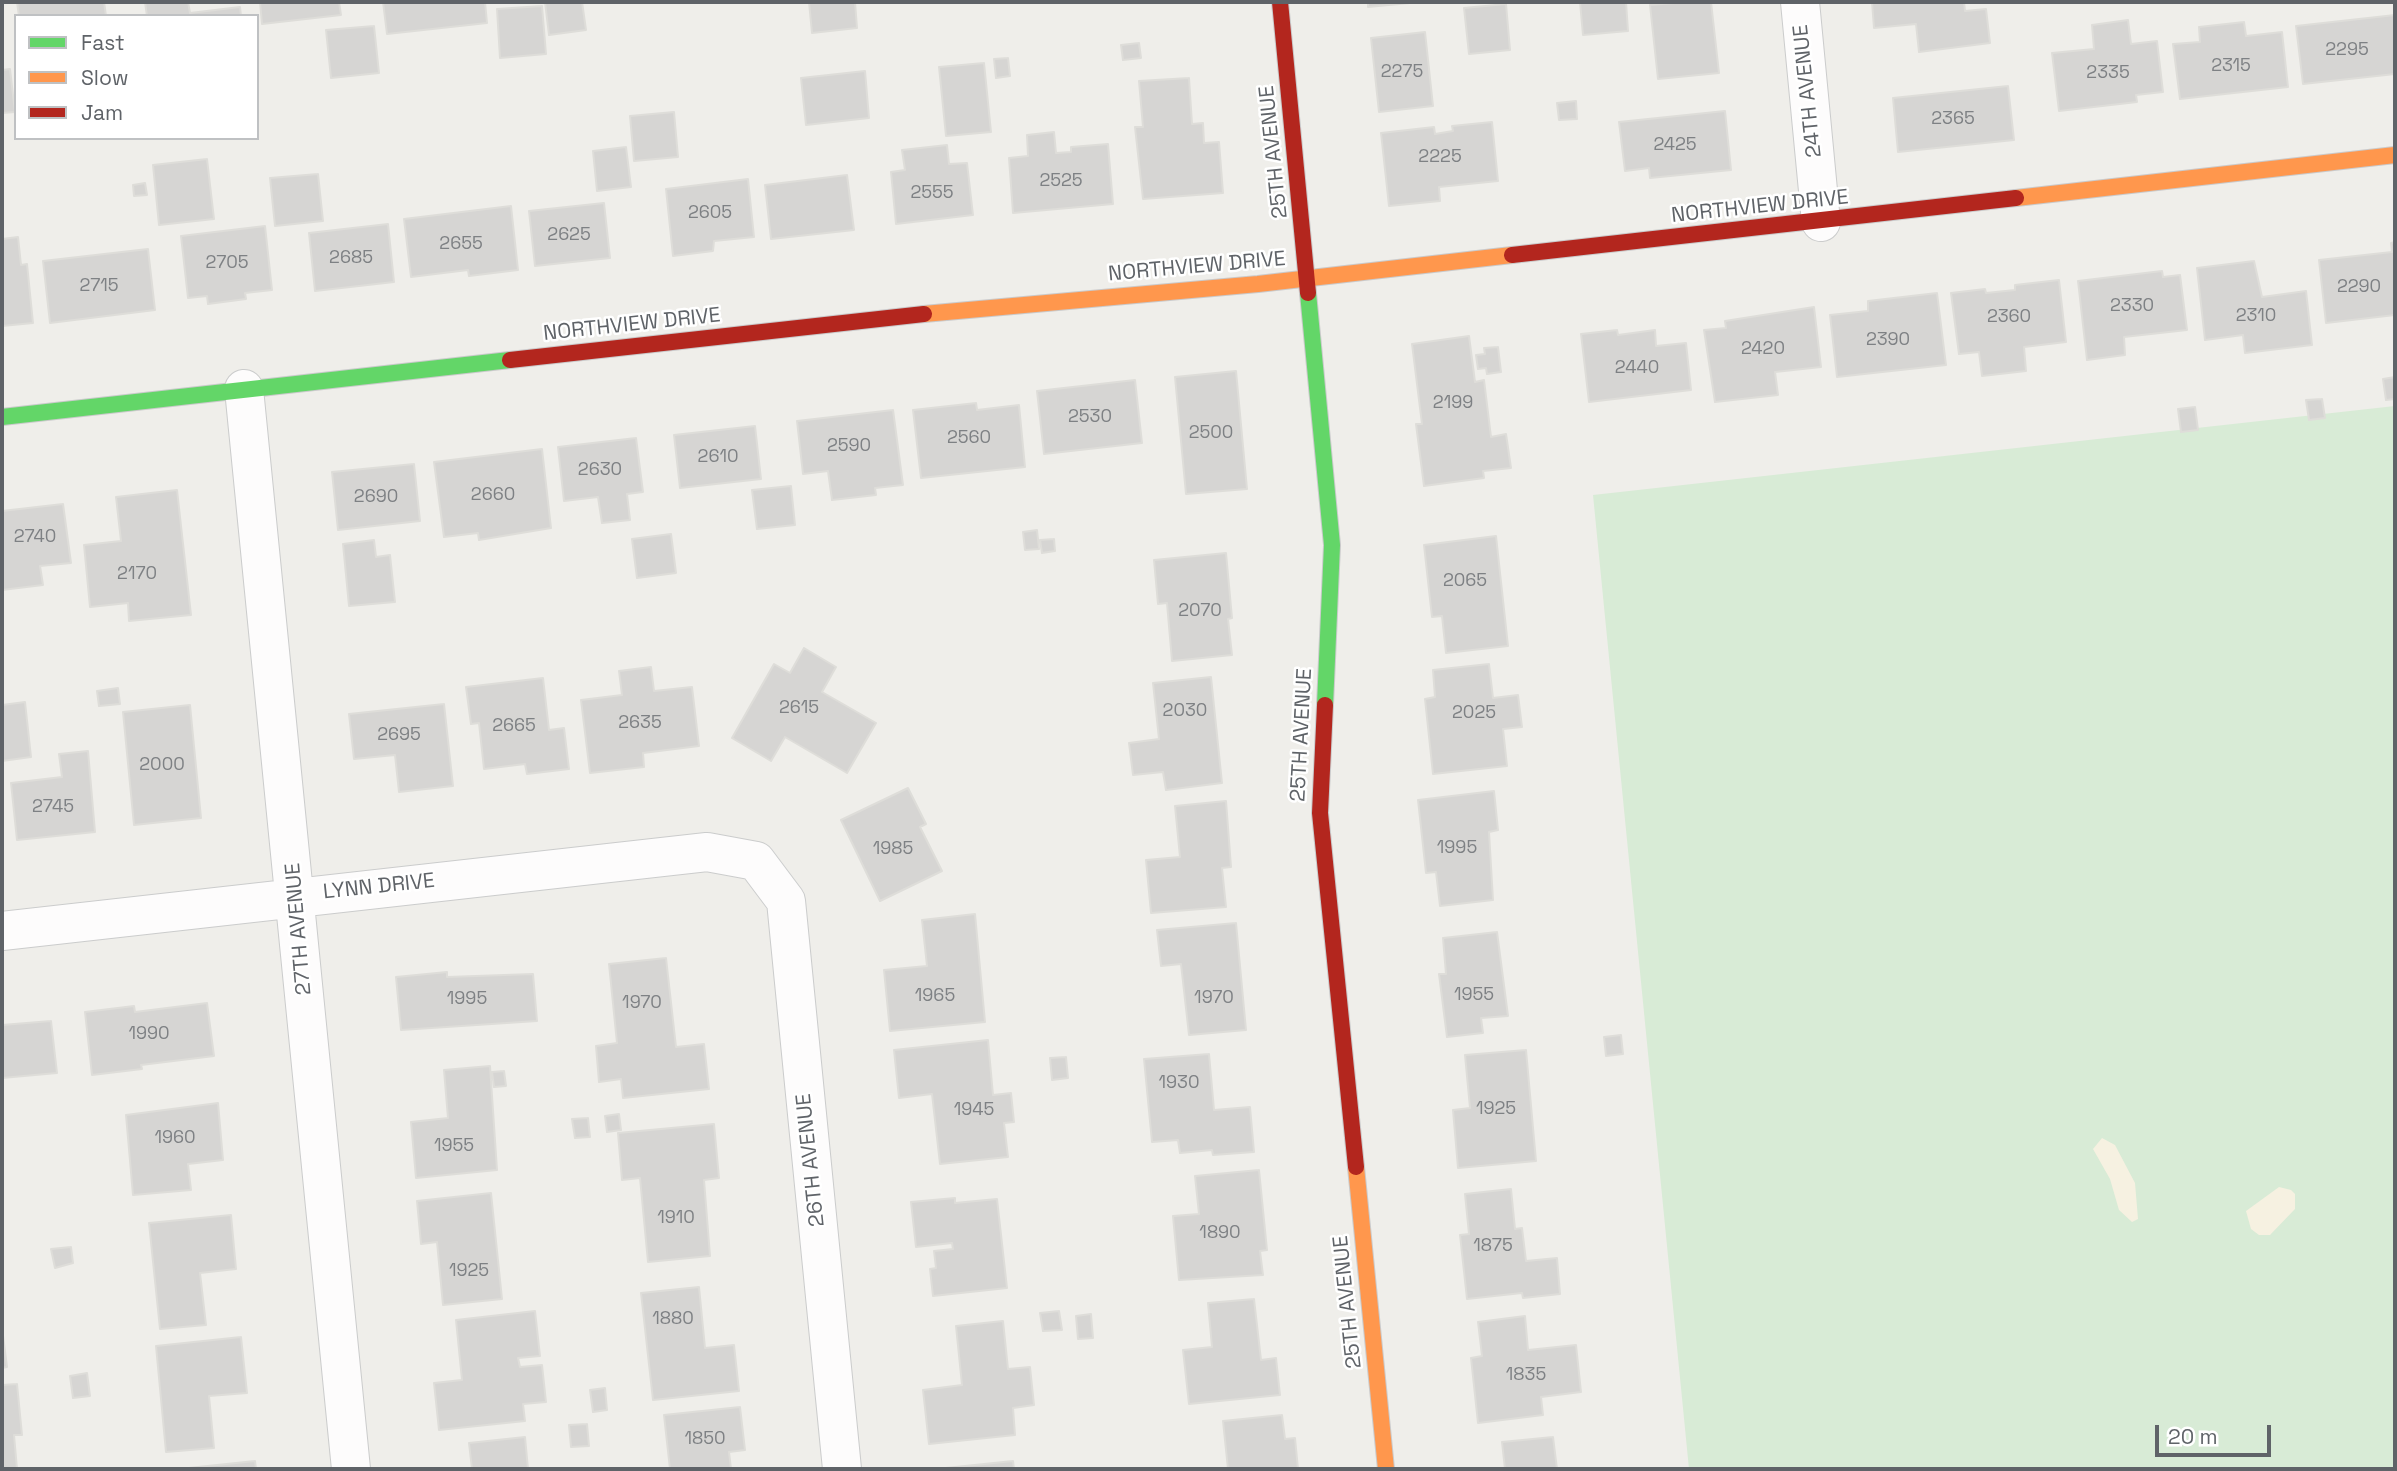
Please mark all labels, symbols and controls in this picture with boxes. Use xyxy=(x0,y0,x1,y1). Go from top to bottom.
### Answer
legend xyxy=(14,14,259,140)
street label: 24TH AVENUE xyxy=(1788,23,1828,159)
text: Fast xyxy=(81,29,125,56)
house number: 2295 xyxy=(2325,39,2369,61)
house number: 2315 xyxy=(2211,55,2251,77)
house number: 2275 xyxy=(1381,61,1423,83)
house number: 2335 xyxy=(2086,62,2130,84)
text: Slow xyxy=(81,64,129,91)
street label: 25TH AVENUE xyxy=(1254,84,1294,220)
text: Jam xyxy=(81,99,123,126)
house number: 2365 xyxy=(1931,108,1975,130)
house number: 2425 xyxy=(1653,134,1697,156)
house number: 2225 xyxy=(1418,146,1462,168)
house number: 2525 xyxy=(1039,170,1083,192)
house number: 2555 xyxy=(910,182,954,204)
street label: NORTHVIEW DRIVE xyxy=(1670,185,1850,229)
house number: 2605 xyxy=(688,202,732,224)
house number: 2625 xyxy=(547,224,591,246)
house number: 2655 xyxy=(439,233,483,255)
house number: 2685 xyxy=(329,247,373,269)
street label: NORTHVIEW DRIVE xyxy=(1107,247,1287,287)
house number: 2705 xyxy=(205,252,249,274)
house number: 2715 xyxy=(80,275,118,297)
house number: 2290 xyxy=(2337,276,2381,298)
house number: 2330 xyxy=(2110,295,2154,317)
street label: NORTHVIEW DRIVE xyxy=(542,303,722,347)
house number: 2310 xyxy=(2236,305,2276,327)
house number: 2360 xyxy=(1987,306,2031,328)
house number: 2390 xyxy=(1866,329,1910,351)
house number: 2420 xyxy=(1741,338,1785,360)
house number: 2440 xyxy=(1615,357,1659,379)
house number: 2199 xyxy=(1433,392,1473,414)
house number: 2530 xyxy=(1068,406,1112,428)
house number: 2500 xyxy=(1189,422,1233,444)
house number: 2560 xyxy=(947,427,991,449)
house number: 2590 xyxy=(827,435,871,457)
house number: 2610 xyxy=(698,446,738,468)
house number: 2630 xyxy=(578,459,622,481)
house number: 2660 xyxy=(471,484,515,506)
house number: 2690 xyxy=(354,486,398,508)
house number: 2740 xyxy=(14,526,56,548)
house number: 2170 xyxy=(117,563,157,585)
house number: 2065 xyxy=(1443,570,1487,592)
house number: 2070 xyxy=(1178,600,1222,622)
street label: 25TH AVENUE xyxy=(1286,668,1318,802)
house number: 2615 xyxy=(779,697,819,719)
house number: 2030 xyxy=(1163,700,1207,722)
house number: 2025 xyxy=(1452,702,1496,724)
house number: 2635 xyxy=(618,712,662,734)
house number: 2665 xyxy=(492,715,536,737)
house number: 2695 xyxy=(377,724,421,746)
house number: 2000 xyxy=(139,754,185,776)
house number: 2745 xyxy=(32,796,74,818)
house number: 1995 xyxy=(1437,837,1477,859)
house number: 1985 xyxy=(873,838,913,860)
street label: 27TH AVENUE xyxy=(281,862,317,996)
street label: LYNN DRIVE xyxy=(322,869,436,905)
house number: 1955 xyxy=(1454,984,1494,1006)
house number: 1965 xyxy=(915,985,955,1007)
house number: 1970 xyxy=(1194,987,1234,1009)
house number: 1995 xyxy=(447,988,487,1010)
house number: 1970 xyxy=(622,992,662,1014)
house number: 1990 xyxy=(128,1023,170,1045)
house number: 1930 xyxy=(1159,1072,1199,1094)
street label: 26TH AVENUE xyxy=(791,1092,831,1228)
house number: 1925 xyxy=(1476,1098,1516,1120)
house number: 1945 xyxy=(954,1099,994,1121)
house number: 1960 xyxy=(154,1127,196,1149)
house number: 1955 xyxy=(434,1135,474,1157)
house number: 1910 xyxy=(657,1207,695,1229)
house number: 1890 xyxy=(1199,1222,1241,1244)
street label: 25TH AVENUE xyxy=(1328,1234,1368,1370)
house number: 1875 xyxy=(1473,1235,1513,1257)
house number: 1925 xyxy=(449,1260,489,1282)
house number: 1880 xyxy=(652,1308,694,1330)
house number: 1835 xyxy=(1506,1364,1546,1386)
scale bar xyxy=(2159,1412,2274,1456)
text: 20 m xyxy=(2168,1423,2218,1450)
house number: 1850 xyxy=(684,1428,726,1450)

